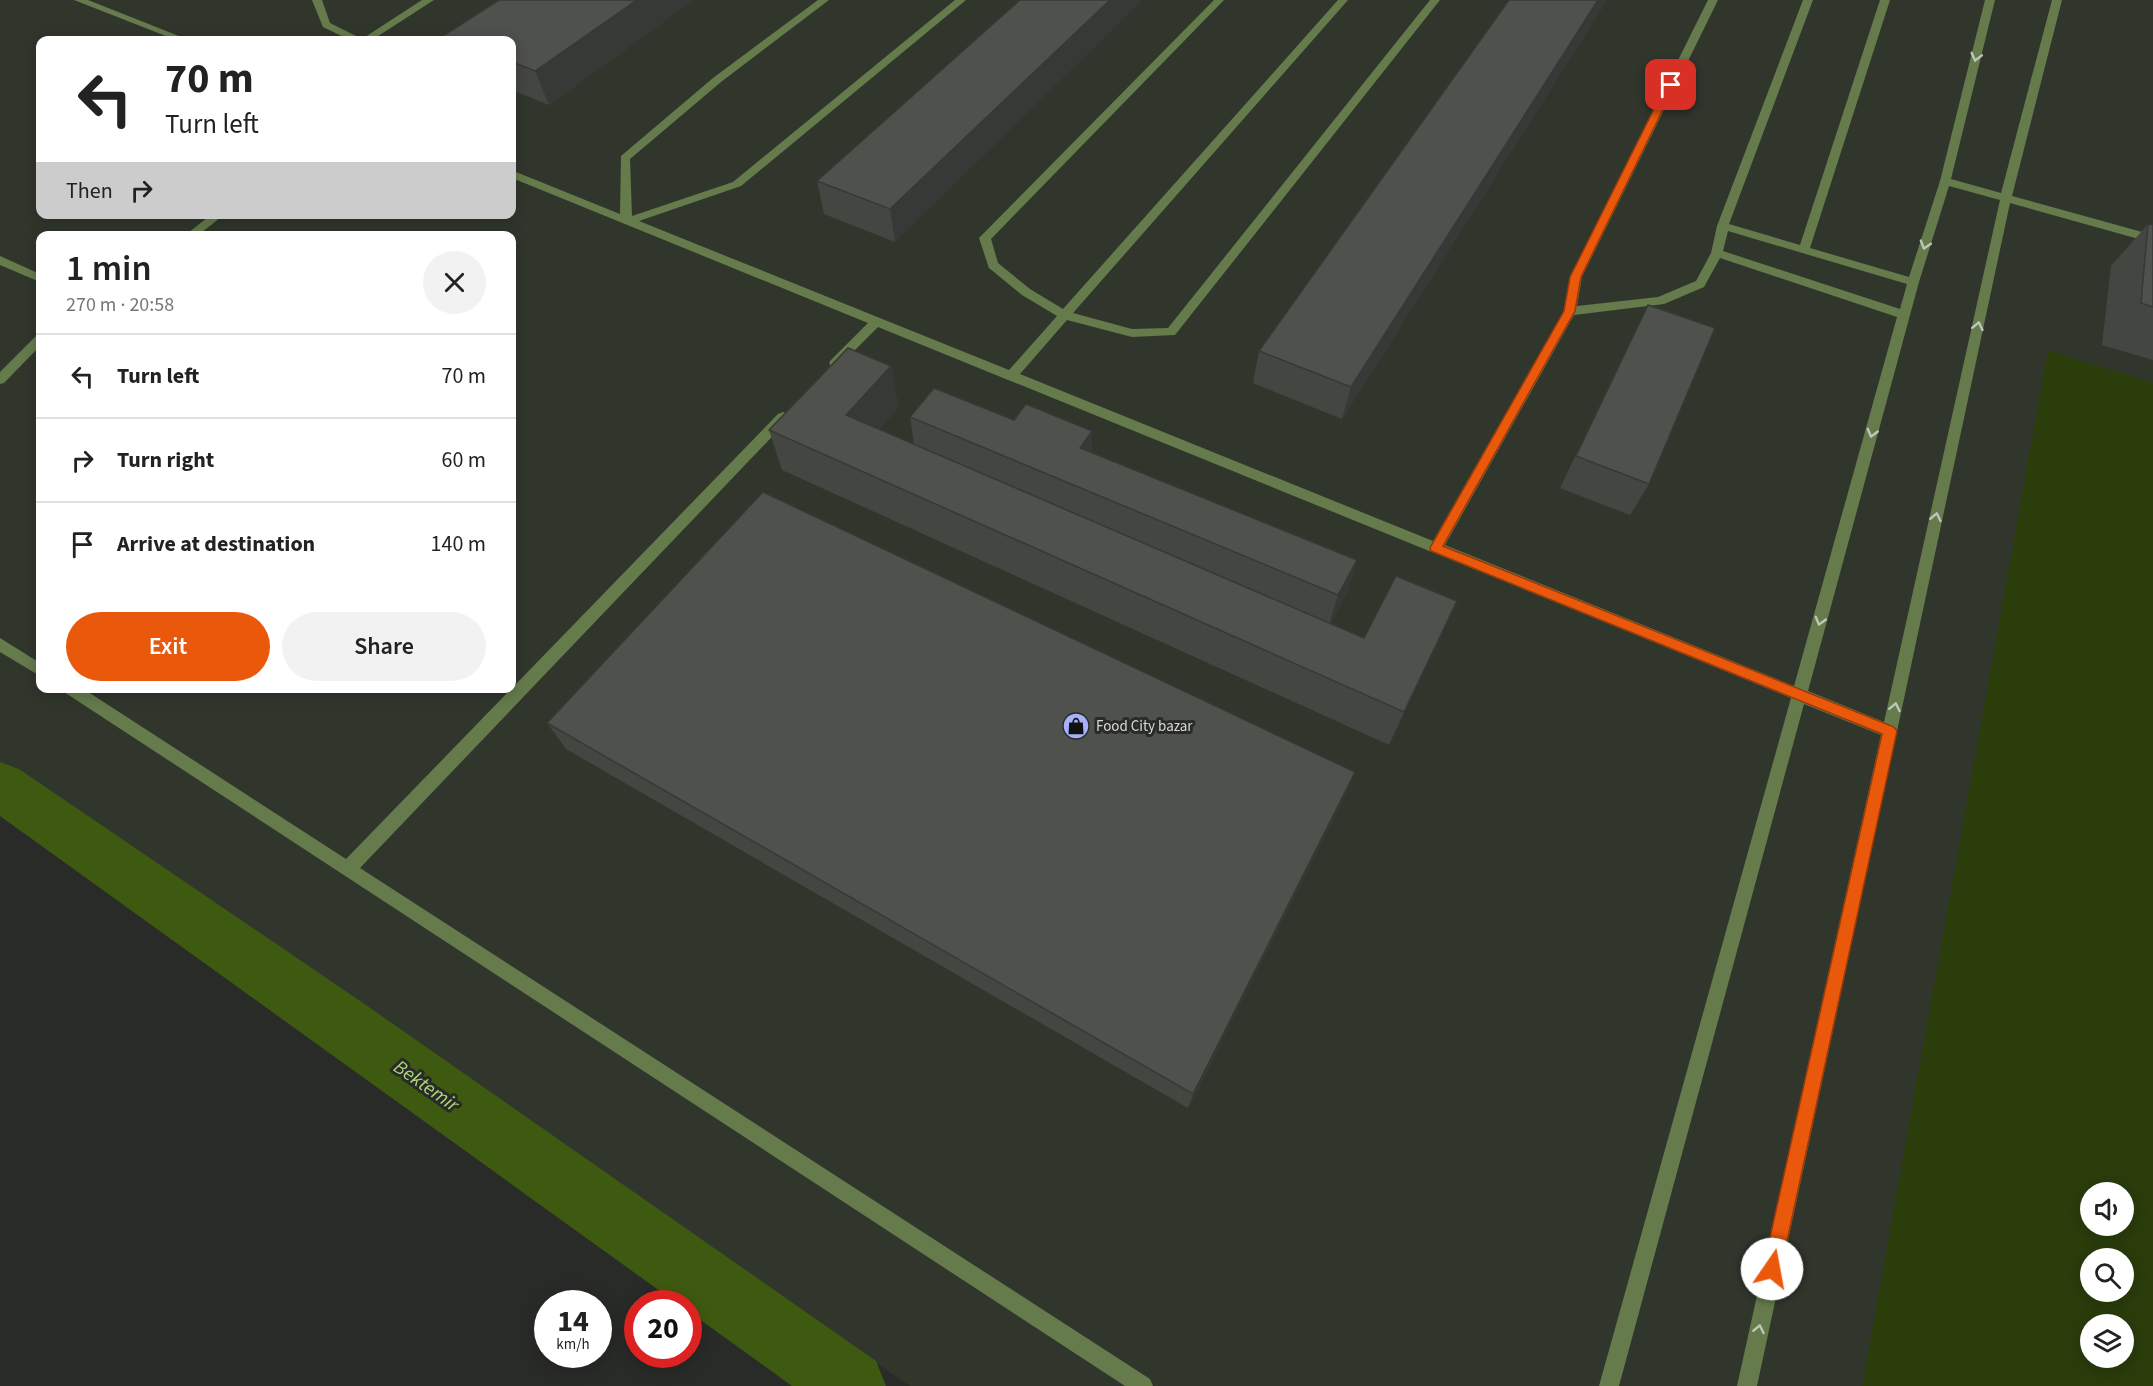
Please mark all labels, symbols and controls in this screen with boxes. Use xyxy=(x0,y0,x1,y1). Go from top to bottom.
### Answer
text: 70 m xyxy=(165,49,254,109)
one-way arrow xyxy=(1970,52,1983,62)
pin xyxy=(1645,59,1696,110)
icon: left xyxy=(66,60,144,138)
icon: arrive xyxy=(1654,68,1687,101)
text: Turn left xyxy=(165,105,259,144)
icon: right xyxy=(125,174,158,207)
text: Then xyxy=(66,175,113,207)
one-way arrow xyxy=(1920,239,1932,250)
text: 1 min xyxy=(66,243,152,294)
button: close xyxy=(423,251,486,314)
text: 270 m · 20:58 xyxy=(66,291,174,319)
one-way arrow xyxy=(1971,322,1984,332)
icon: left xyxy=(66,360,99,393)
text: Turn left xyxy=(117,360,199,392)
text: 70 m xyxy=(441,360,486,392)
one-way arrow xyxy=(1867,428,1880,438)
icon: right xyxy=(66,444,99,477)
text: Turn right xyxy=(117,444,214,476)
text: 60 m xyxy=(441,444,486,476)
one-way arrow xyxy=(1929,512,1942,522)
icon: arrive xyxy=(66,528,99,561)
text: Arrive at destination xyxy=(117,528,315,560)
text: 140 m xyxy=(431,528,486,560)
button: Exit xyxy=(66,612,270,681)
button: Share xyxy=(282,612,486,681)
one-way arrow xyxy=(1815,616,1828,626)
one-way arrow xyxy=(1887,703,1900,713)
shop icon: Food City bazar xyxy=(1061,711,1091,741)
place label: Food City bazar xyxy=(1096,716,1193,737)
water label: Bektemir xyxy=(388,1053,465,1119)
map controls xyxy=(2080,1182,2134,1368)
button: sound xyxy=(2080,1182,2134,1236)
position arrow xyxy=(1740,1237,1804,1301)
button: search xyxy=(2080,1248,2134,1302)
speed limit sign: 20 xyxy=(624,1290,702,1368)
text: 14 xyxy=(557,1300,589,1343)
button: layers xyxy=(2080,1314,2134,1368)
one-way arrow xyxy=(1752,1324,1765,1334)
text: km/h xyxy=(556,1334,590,1355)

